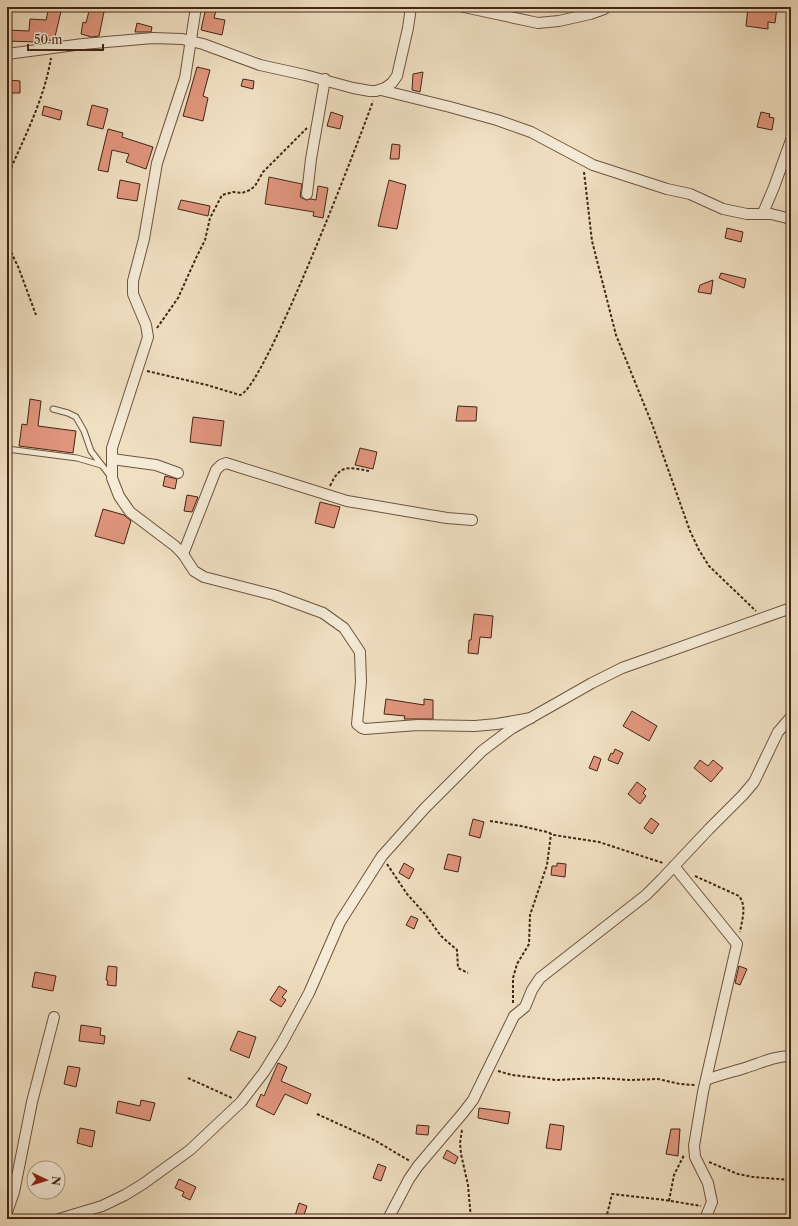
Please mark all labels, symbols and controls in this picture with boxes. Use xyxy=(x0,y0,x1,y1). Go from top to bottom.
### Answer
scale bar xyxy=(28,26,103,52)
text: 50 m xyxy=(34,32,63,47)
north arrow xyxy=(26,1160,66,1200)
text: N xyxy=(49,1175,63,1186)

